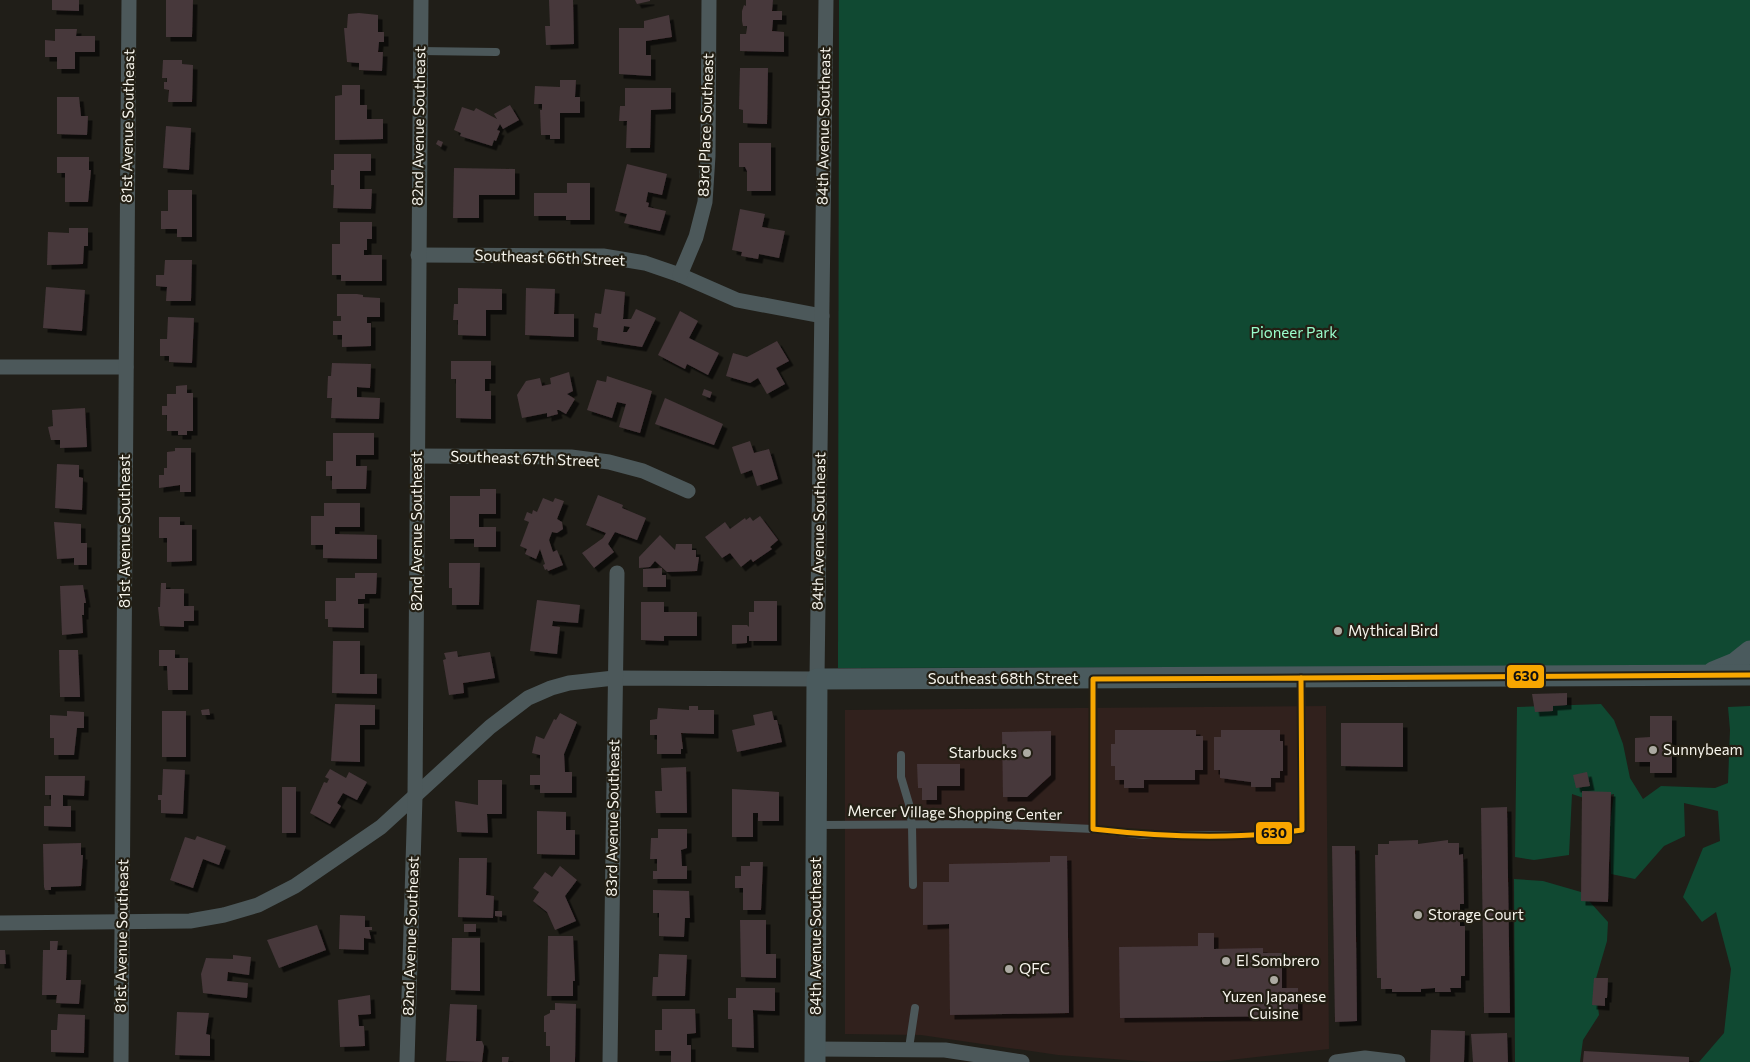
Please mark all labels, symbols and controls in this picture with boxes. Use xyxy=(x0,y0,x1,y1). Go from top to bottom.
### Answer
street label: 82nd Avenue Southeast xyxy=(408,46,428,206)
street label: 84th Avenue Southeast xyxy=(813,47,833,205)
street label: 81st Avenue Southeast xyxy=(117,49,137,203)
street label: 83rd Place Southeast xyxy=(693,53,717,197)
street label: Southeast 66th Street xyxy=(474,245,626,269)
park label: Pioneer Park xyxy=(1251,323,1337,341)
street label: Southeast 67th Street xyxy=(450,446,600,470)
street label: 82nd Avenue Southeast xyxy=(407,451,425,611)
street label: 84th Avenue Southeast xyxy=(808,452,828,610)
street label: 81st Avenue Southeast xyxy=(115,454,133,608)
place label: Mythical Bird xyxy=(1348,621,1438,639)
marker: Mythical Bird xyxy=(1332,625,1344,637)
line badge: 630 xyxy=(1506,664,1545,689)
text: 630 xyxy=(1513,667,1539,684)
street label: Southeast 68th Street xyxy=(928,669,1078,687)
street label: 83rd Avenue Southeast xyxy=(602,739,622,897)
place label: Sunnybeam xyxy=(1663,740,1743,758)
place label: Starbucks xyxy=(949,743,1017,761)
marker: Sunnybeam xyxy=(1647,744,1659,756)
marker: Starbucks xyxy=(1021,747,1033,759)
street label: Mercer Village Shopping Center xyxy=(847,801,1063,823)
line badge: 630 xyxy=(1255,821,1293,845)
text: 630 xyxy=(1261,824,1287,841)
street label: 82nd Avenue Southeast xyxy=(398,856,422,1016)
street label: 84th Avenue Southeast xyxy=(806,857,824,1015)
street label: 81st Avenue Southeast xyxy=(111,859,131,1013)
place label: Storage Court xyxy=(1428,905,1524,923)
marker: Storage Court xyxy=(1412,909,1424,921)
place label: El Sombrero xyxy=(1236,951,1320,969)
marker: El Sombrero xyxy=(1220,955,1232,967)
place label: QFC xyxy=(1019,959,1050,977)
marker: QFC xyxy=(1003,963,1015,975)
marker: Yuzen Japanese Cuisine xyxy=(1268,974,1280,986)
place label: Yuzen Japanese Cuisine xyxy=(1222,987,1326,1022)

